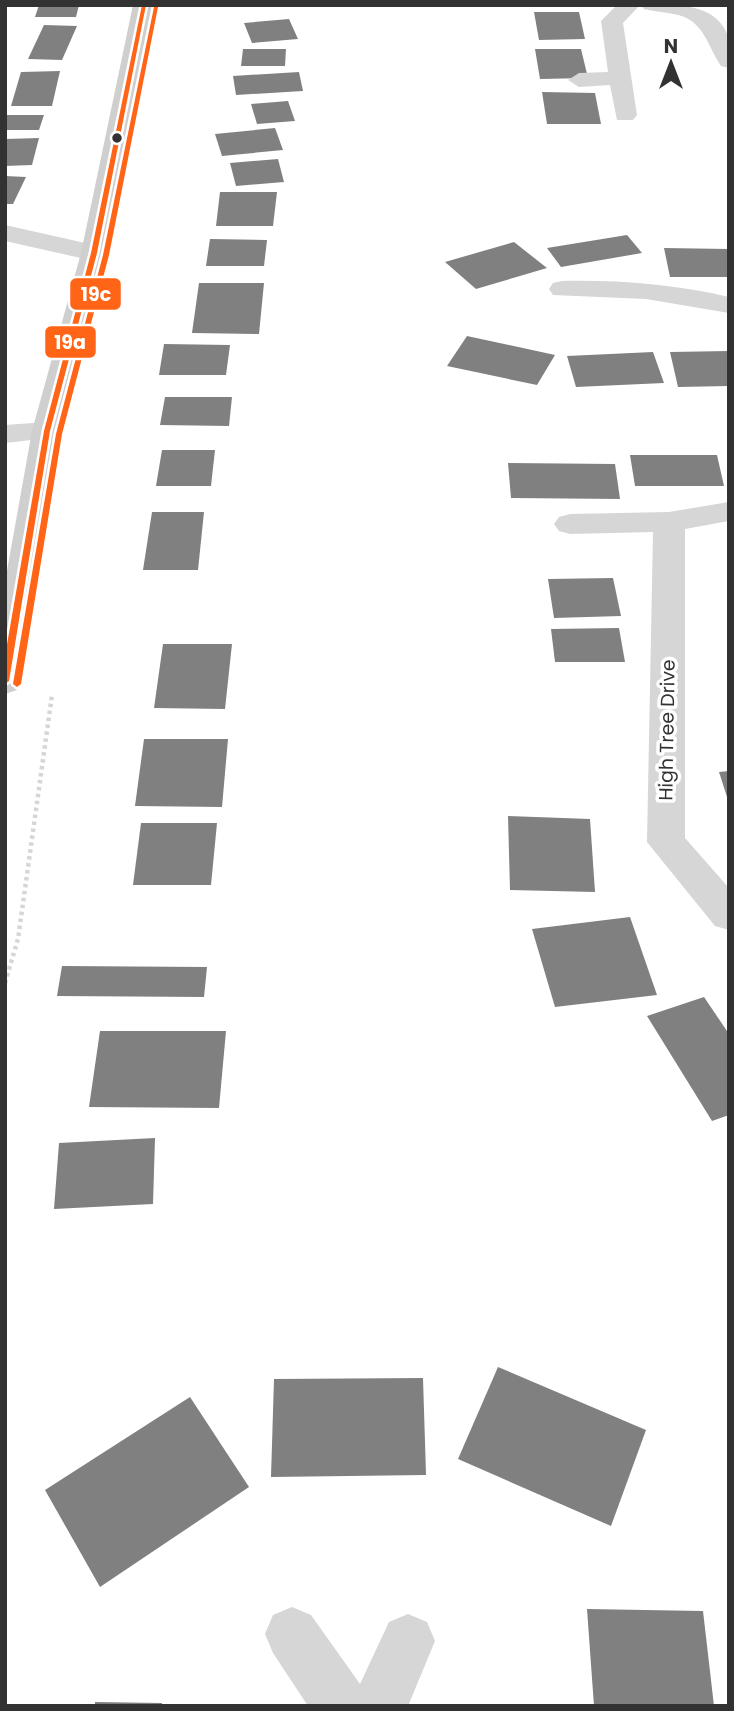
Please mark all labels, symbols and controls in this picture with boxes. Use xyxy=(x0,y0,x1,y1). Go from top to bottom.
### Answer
north arrow xyxy=(636,28,706,98)
text: N xyxy=(664,33,678,60)
unlabelled marker xyxy=(110,131,124,145)
line badge: 19c xyxy=(69,277,122,311)
text: 19c xyxy=(81,281,111,308)
line badge: 19a xyxy=(44,325,97,359)
text: 19a xyxy=(54,329,86,356)
street label: High Tree Drive xyxy=(652,659,682,801)

